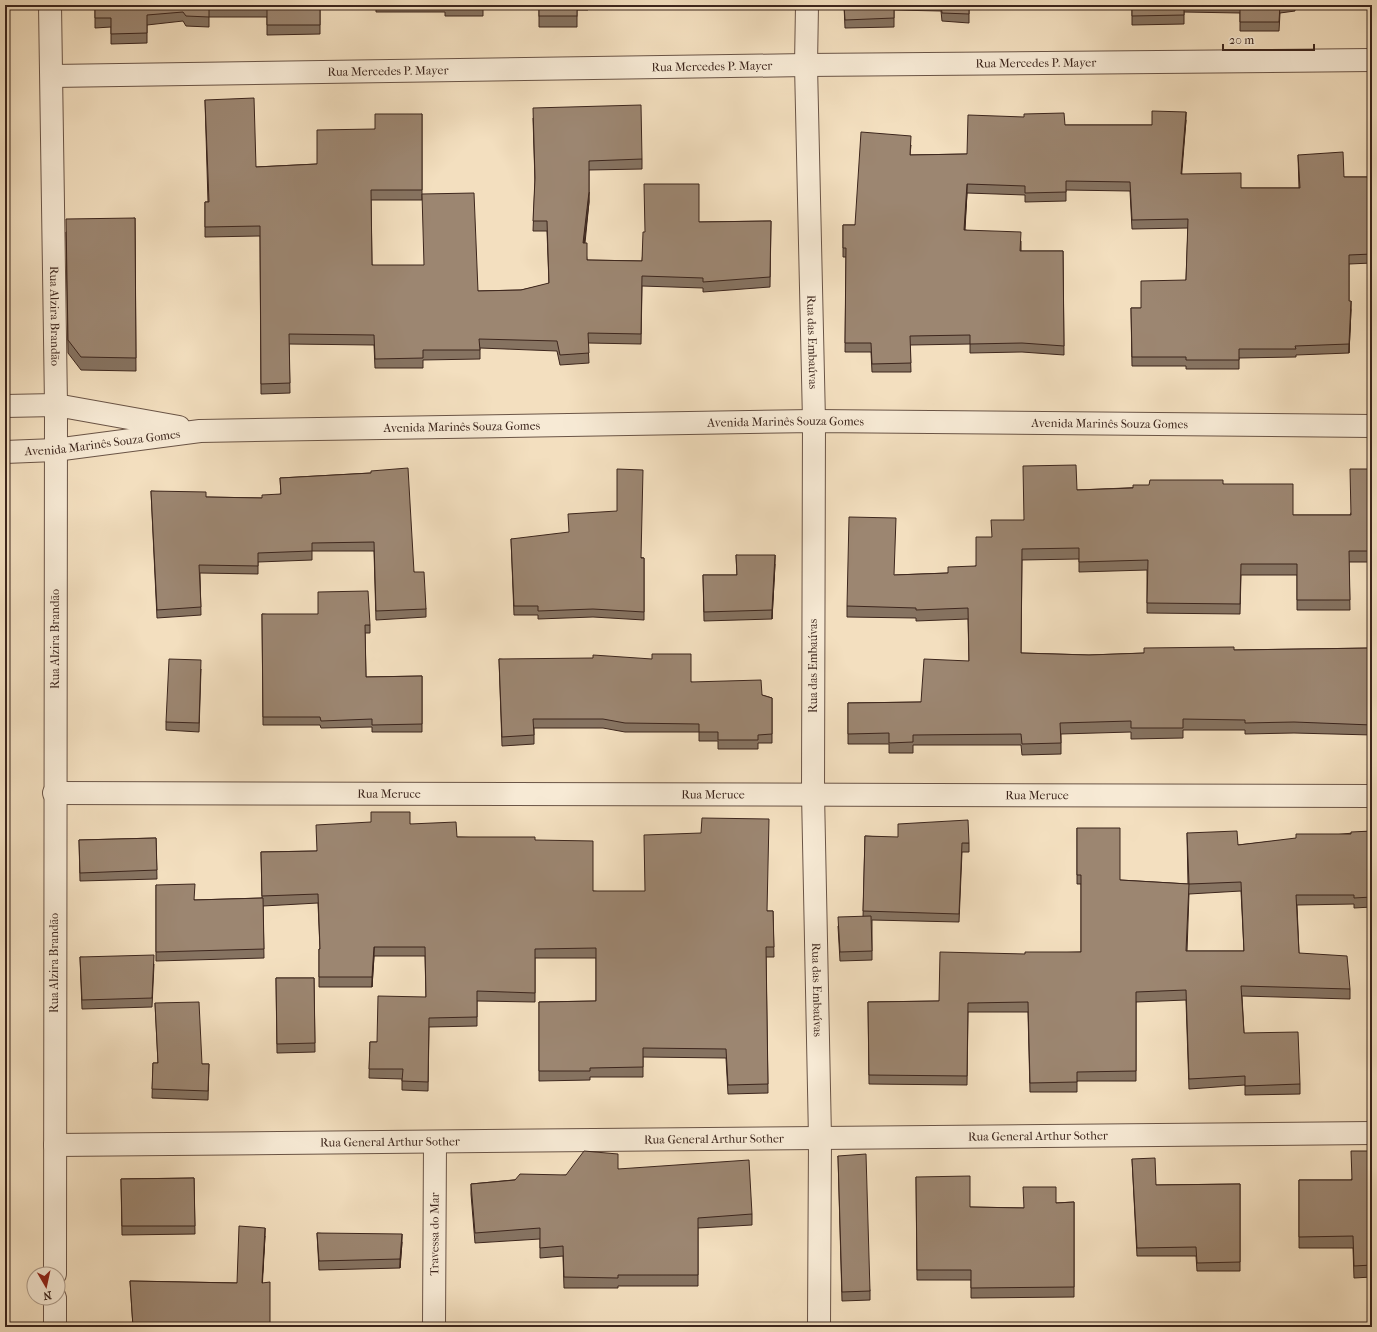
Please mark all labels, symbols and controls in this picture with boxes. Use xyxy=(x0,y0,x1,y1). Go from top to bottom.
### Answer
scale bar xyxy=(1223,26,1314,52)
text: 20 m xyxy=(1229,33,1254,47)
street label: Rua Mercedes P. Mayer xyxy=(975,55,1097,71)
street label: Rua Mercedes P. Mayer xyxy=(651,58,773,74)
street label: Rua Mercedes P. Mayer xyxy=(327,63,449,79)
street label: Rua Alzira Brandão xyxy=(47,266,62,366)
street label: Rua das Embaúvas xyxy=(804,295,820,390)
street label: Avenida Marinês Souza Gomes xyxy=(706,414,865,430)
street label: Avenida Marinês Souza Gomes xyxy=(1030,416,1189,431)
street label: Avenida Marinês Souza Gomes xyxy=(382,418,541,435)
street label: Avenida Marinês Souza Gomes xyxy=(23,427,182,458)
street label: Rua Alzira Brandão xyxy=(48,589,62,689)
street label: Rua das Embaúvas xyxy=(806,618,820,713)
street label: Rua Meruce xyxy=(357,787,421,801)
street label: Rua Meruce xyxy=(681,787,745,802)
street label: Rua Meruce xyxy=(1005,788,1069,802)
street label: Rua Alzira Brandão xyxy=(47,913,61,1013)
street label: Rua das Embaúvas xyxy=(809,943,825,1038)
street label: Rua General Arthur Sother xyxy=(968,1128,1109,1144)
street label: Rua General Arthur Sother xyxy=(644,1131,785,1147)
street label: Rua General Arthur Sother xyxy=(320,1134,461,1150)
street label: Travessa do Mar xyxy=(427,1191,442,1276)
north arrow xyxy=(26,1266,66,1306)
text: N xyxy=(42,1288,53,1303)

